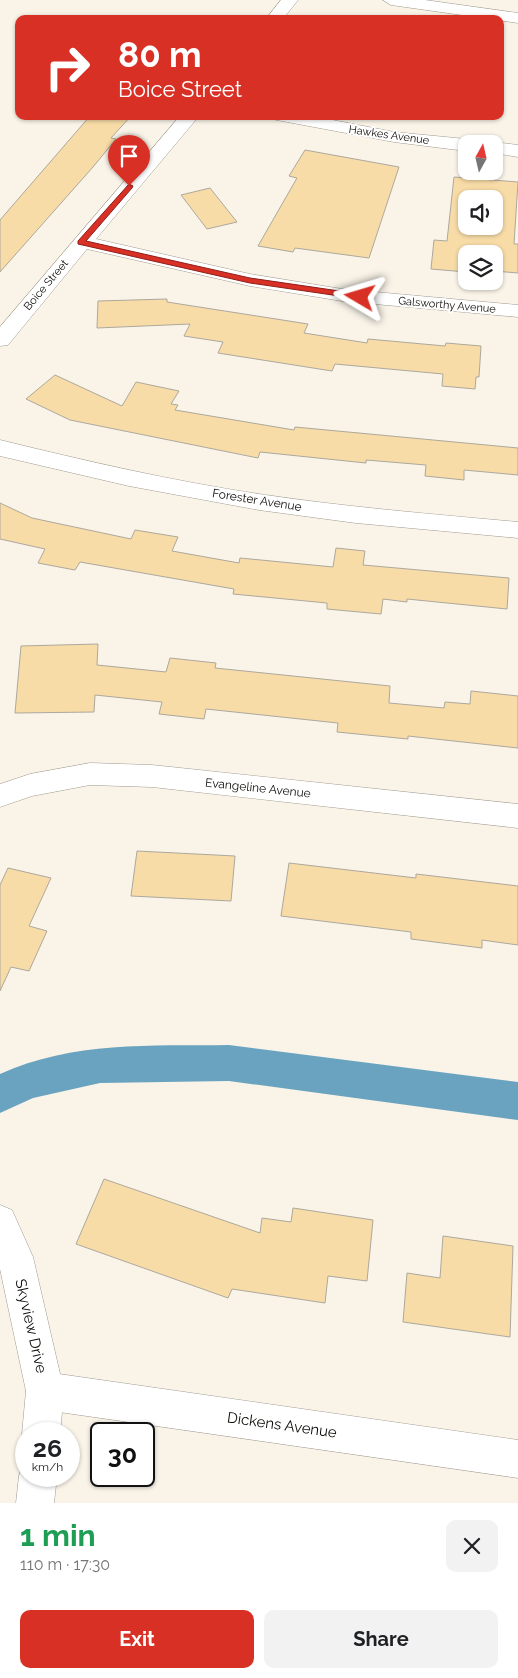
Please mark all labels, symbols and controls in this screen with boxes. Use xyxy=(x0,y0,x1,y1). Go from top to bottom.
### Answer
text: 80 m xyxy=(118,34,202,75)
icon: right xyxy=(35,35,100,100)
text: Boice Street xyxy=(118,76,242,102)
street label: Hawkes Avenue xyxy=(348,123,431,147)
pin xyxy=(108,135,150,186)
north arrow xyxy=(458,135,502,180)
map controls xyxy=(458,135,503,290)
icon: arrive xyxy=(115,142,143,170)
button: sound xyxy=(458,190,503,235)
button: layers xyxy=(458,245,503,290)
street label: Boice Street xyxy=(21,257,71,313)
position arrow xyxy=(333,270,385,322)
street label: Galsworthy Avenue xyxy=(398,294,497,316)
street label: Forester Avenue xyxy=(211,486,303,514)
street label: Evangeline Avenue xyxy=(205,775,311,801)
street label: Skyview Drive xyxy=(11,1277,51,1375)
street label: Dickens Avenue xyxy=(226,1408,338,1442)
speed limit sign: 30 xyxy=(90,1422,155,1487)
text: 26 xyxy=(33,1433,62,1463)
text: km/h xyxy=(32,1460,63,1474)
text: 1 min xyxy=(20,1518,96,1553)
button: close xyxy=(446,1520,498,1572)
text: 110 m · 17:30 xyxy=(20,1555,110,1574)
button: Exit xyxy=(20,1610,254,1668)
button: Share xyxy=(264,1610,498,1668)

